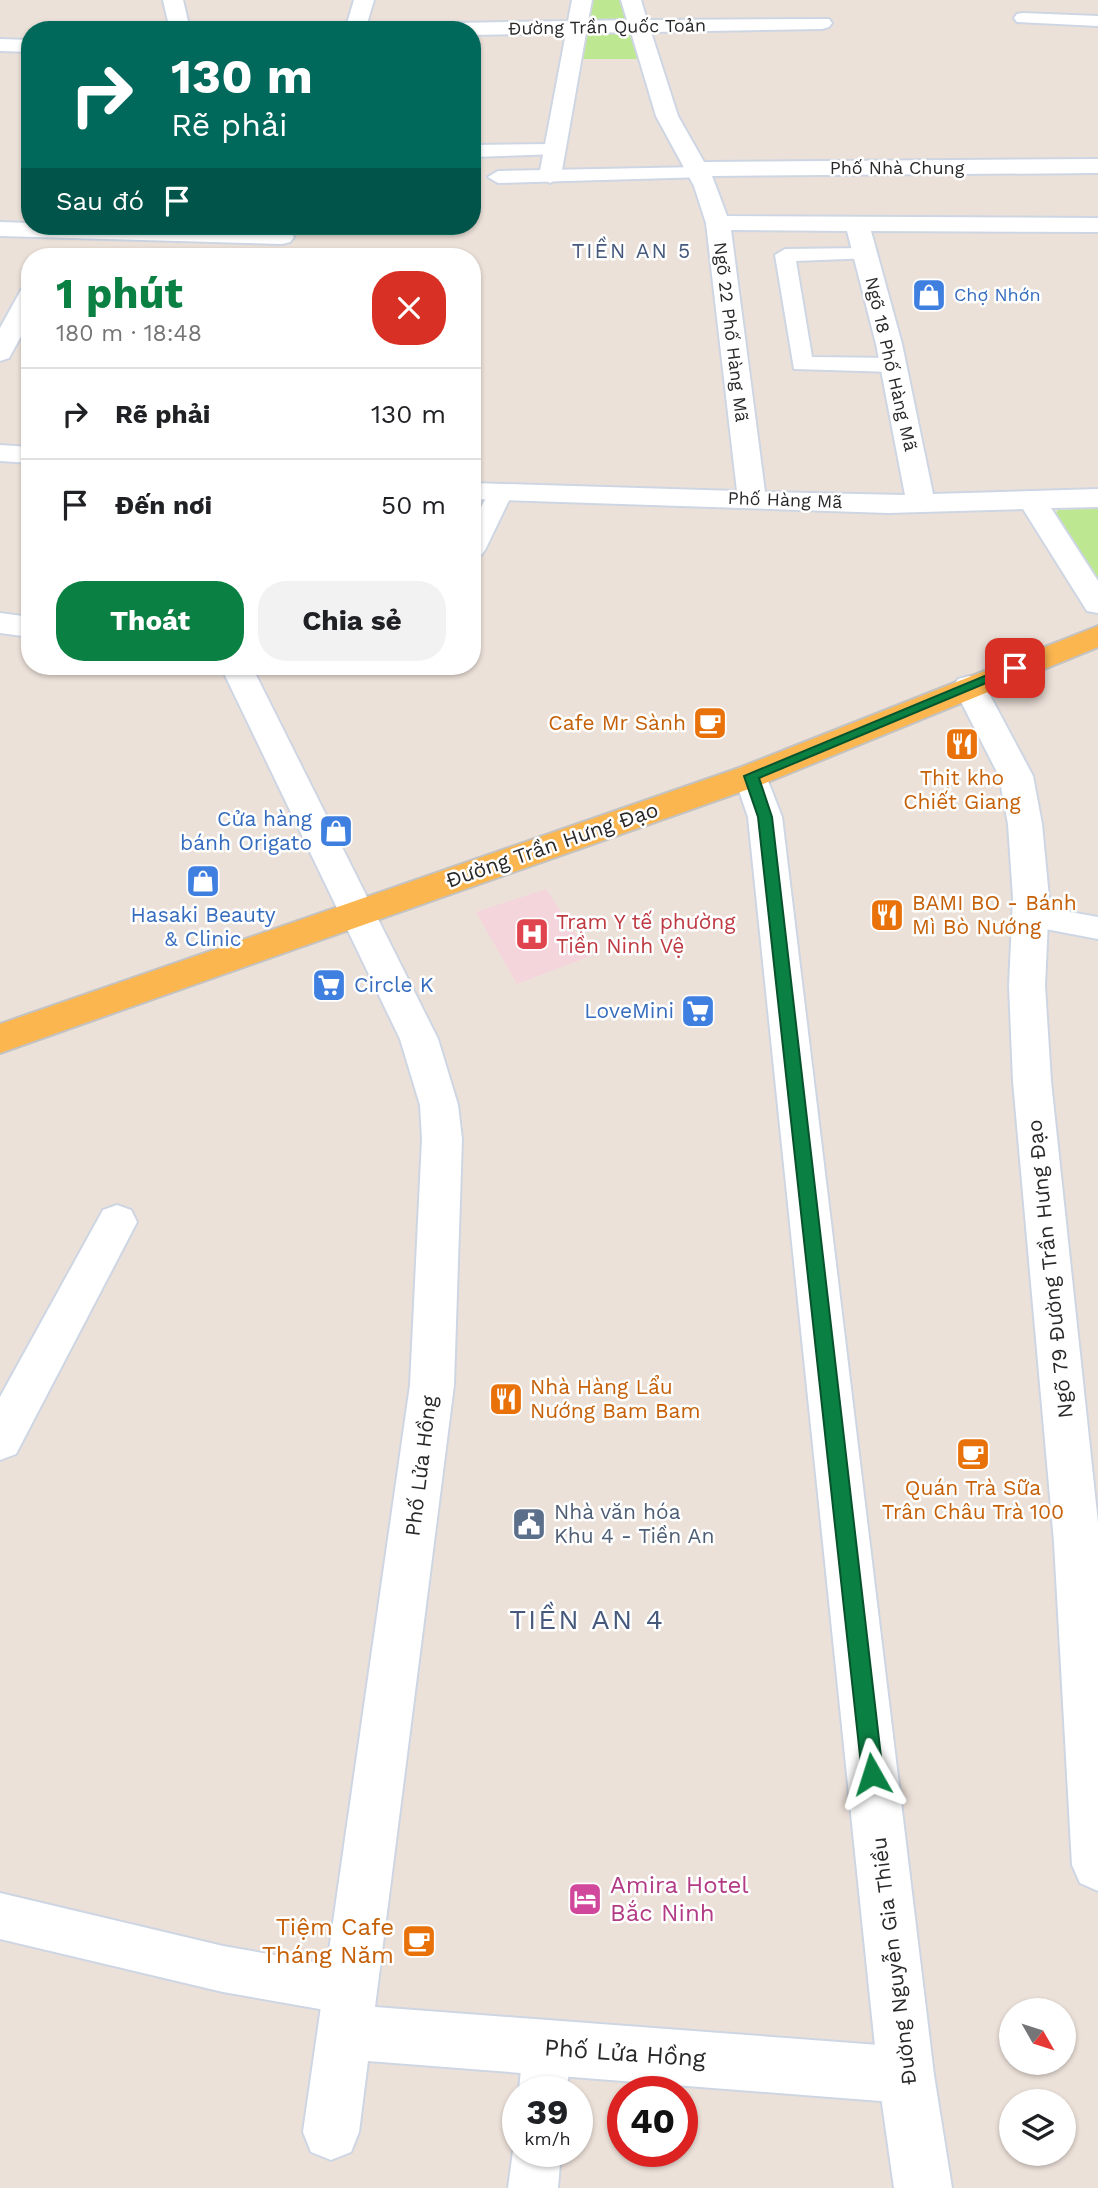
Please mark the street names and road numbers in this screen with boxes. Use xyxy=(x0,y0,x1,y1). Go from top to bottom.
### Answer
street label: Đường Trần Quốc Toản xyxy=(508,14,706,39)
street label: Phố Nhà Chung xyxy=(830,157,965,178)
street label: Ngõ 22 Phố Hàng Mã xyxy=(710,241,753,423)
street label: Ngõ 18 Phố Hàng Mã xyxy=(861,275,922,453)
street label: Phố Hàng Mã xyxy=(727,487,843,512)
street label: Đường Trần Hưng Đạo xyxy=(442,796,661,893)
street label: Ngõ 79 Đường Trần Hưng Đạo xyxy=(1021,1119,1078,1420)
street label: Phố Lửa Hồng xyxy=(399,1393,442,1538)
street label: Đường Nguyễn Gia Thiều xyxy=(866,1836,921,2086)
street label: Phố Lửa Hồng xyxy=(543,2033,707,2073)

